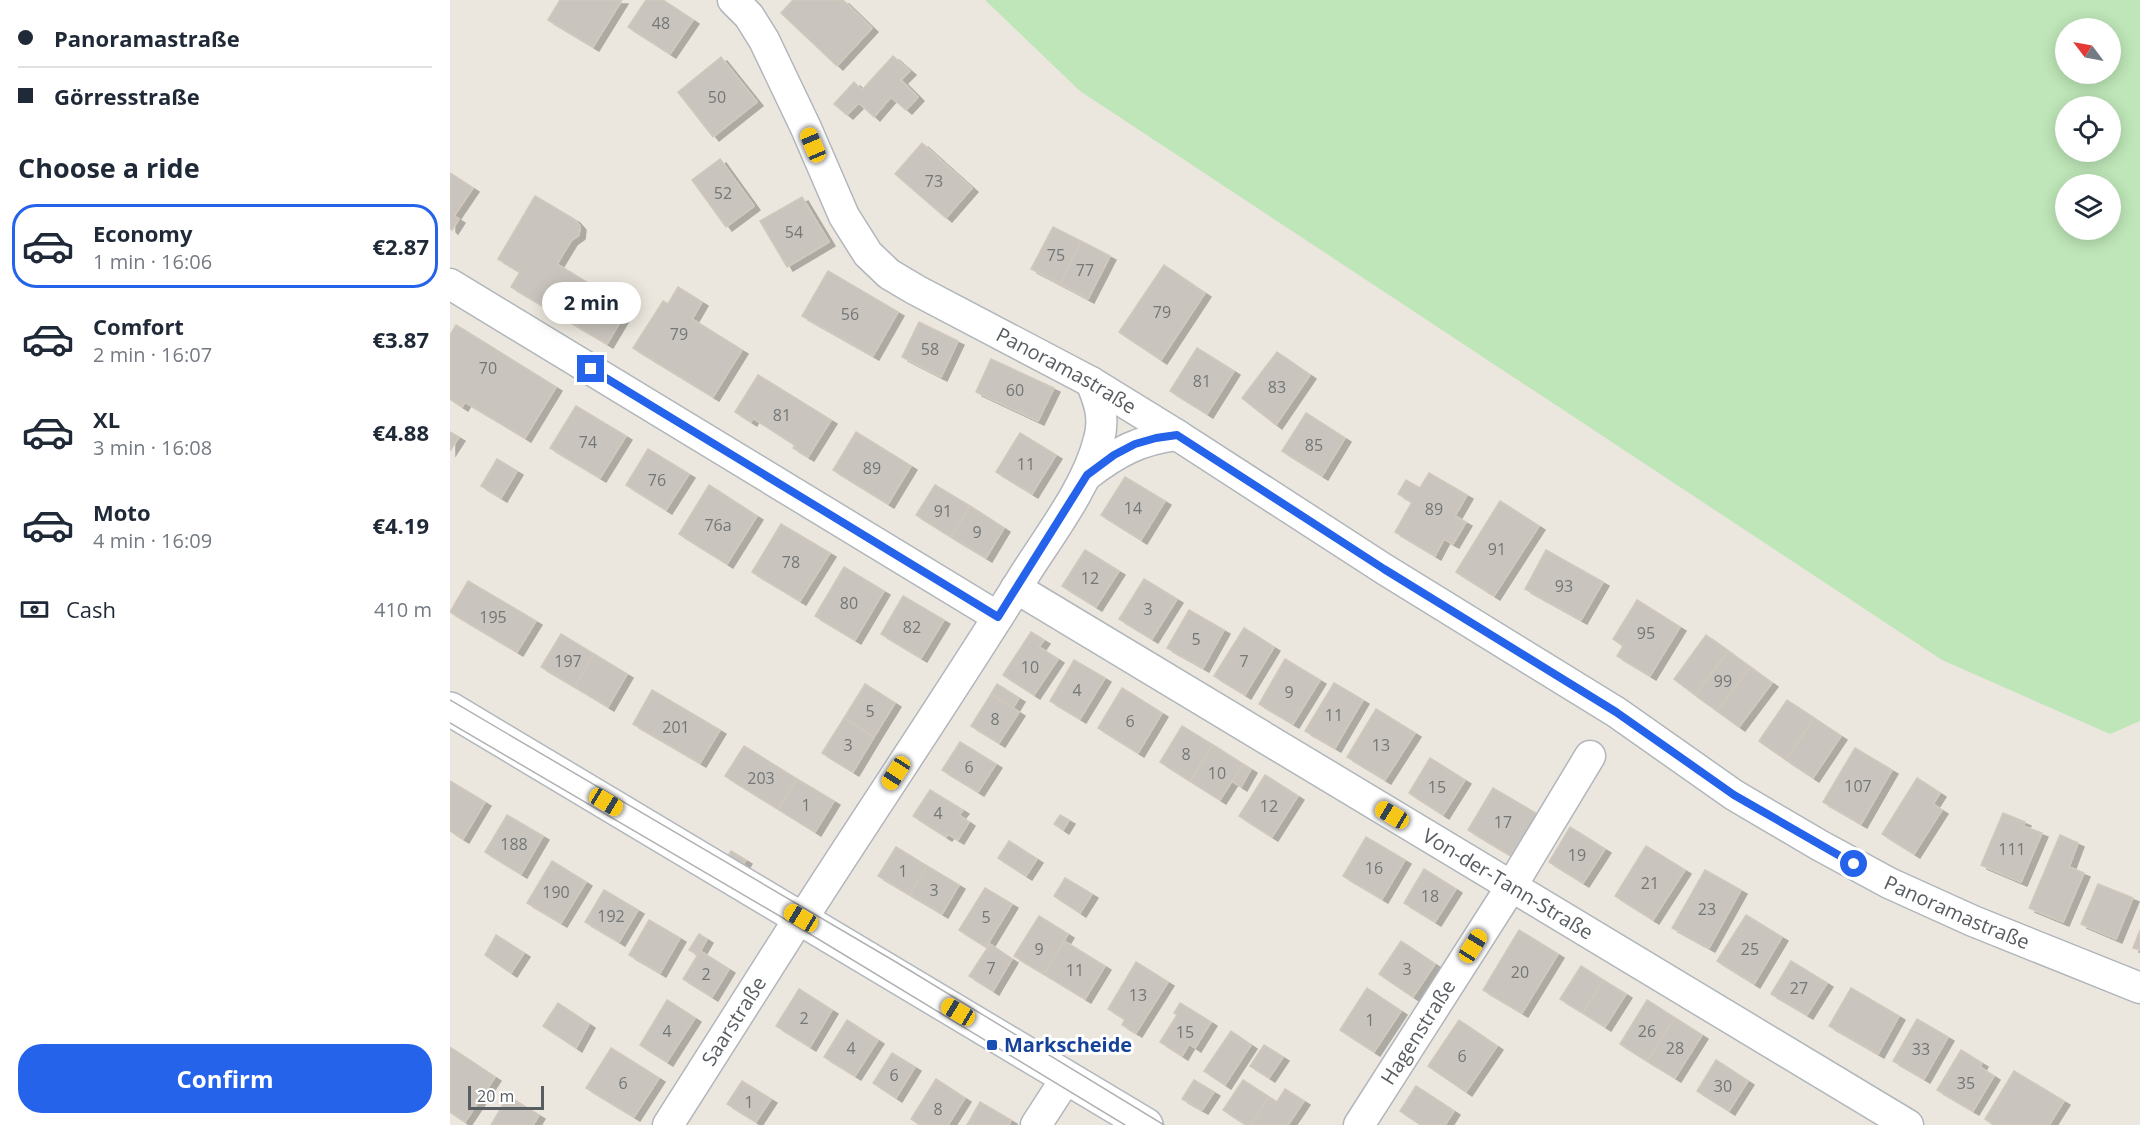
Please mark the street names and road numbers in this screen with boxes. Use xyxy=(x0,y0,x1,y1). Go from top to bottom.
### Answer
street label: Panoramastraße xyxy=(992,321,1142,420)
street label: Von-der-Tann-Straße xyxy=(1418,822,1599,945)
street label: Panoramastraße xyxy=(1880,869,2034,955)
street label: Saarstraße xyxy=(695,971,772,1071)
street label: Hagenstraße xyxy=(1374,974,1461,1090)

